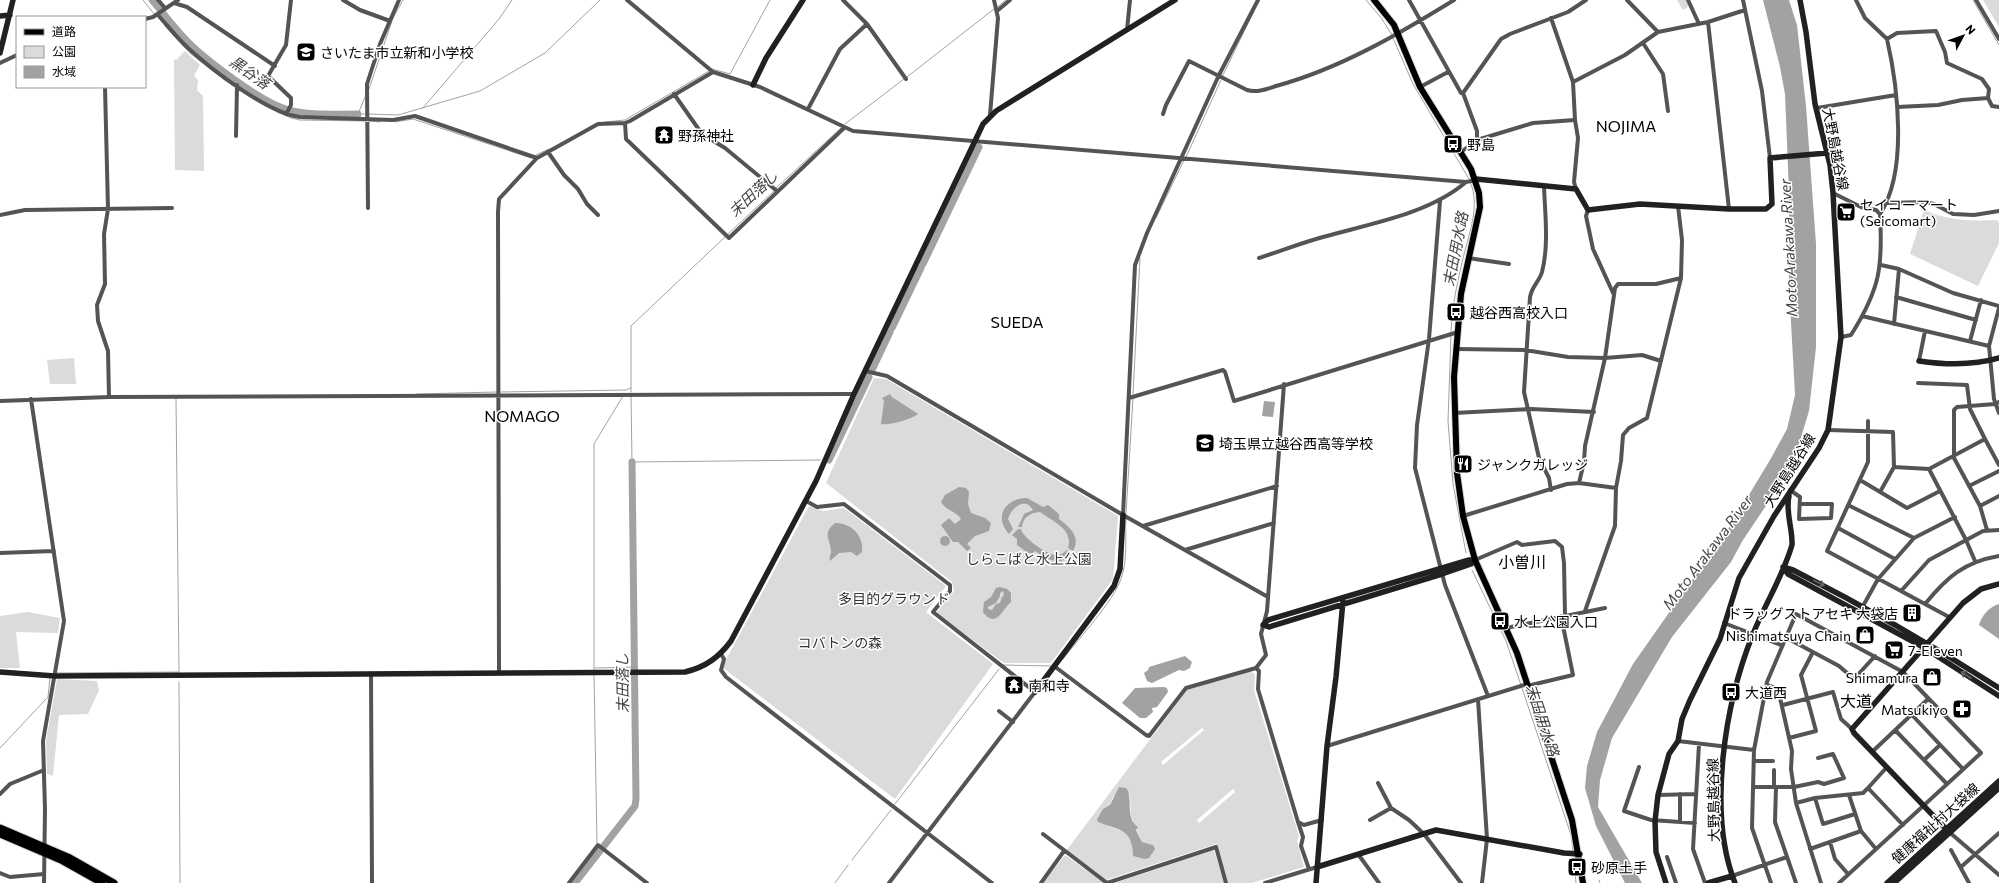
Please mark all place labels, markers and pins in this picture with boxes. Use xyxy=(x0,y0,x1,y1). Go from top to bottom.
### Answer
school or university icon: さいたま市立新和小学校 xyxy=(295,41,317,63)
place label: さいたま市立新和小学校 xyxy=(320,44,474,61)
temple icon: 野孫神社 xyxy=(653,124,675,146)
place label: 野孫神社 xyxy=(678,127,734,144)
bus stop icon: 野島 xyxy=(1442,133,1464,155)
place label: 野島 xyxy=(1467,136,1495,153)
place label: セイコーマート (Seicomart) xyxy=(1860,196,1958,229)
supermarket icon: セイコーマート (Seicomart) xyxy=(1835,201,1857,223)
bus stop icon: 越谷西高校入口 xyxy=(1445,301,1467,323)
place label: 越谷西高校入口 xyxy=(1470,304,1568,321)
school or university icon: 埼玉県立越谷西高等学校 xyxy=(1194,432,1216,454)
place label: 埼玉県立越谷西高等学校 xyxy=(1219,435,1373,452)
restaurant icon: ジャンクガレッジ xyxy=(1452,453,1474,475)
place label: ジャンクガレッジ xyxy=(1477,456,1588,473)
building icon: ドラッグストアセキ 大袋店 xyxy=(1901,602,1923,624)
place label: ドラッグストアセキ 大袋店 xyxy=(1728,605,1898,622)
bus stop icon: 水上公園入口 xyxy=(1489,610,1511,632)
place label: 水上公園入口 xyxy=(1514,613,1598,630)
shop icon: Nishimatsuya Chain xyxy=(1854,624,1876,646)
place label: Nishimatsuya Chain xyxy=(1726,627,1851,644)
supermarket icon: 7-Eleven xyxy=(1883,639,1905,661)
place label: 7-Eleven xyxy=(1908,642,1963,659)
shop icon: Shimamura xyxy=(1921,666,1943,688)
place label: Shimamura xyxy=(1846,669,1918,686)
temple icon: 南和寺 xyxy=(1003,674,1025,696)
place label: 南和寺 xyxy=(1028,677,1070,694)
bus stop icon: 大道西 xyxy=(1720,681,1742,703)
place label: 大道西 xyxy=(1745,684,1787,701)
pharmacy icon: Matsukiyo xyxy=(1951,698,1973,720)
place label: Matsukiyo xyxy=(1881,701,1948,718)
bus stop icon: 砂原土手 xyxy=(1566,856,1588,878)
place label: 砂原土手 xyxy=(1591,859,1647,876)

